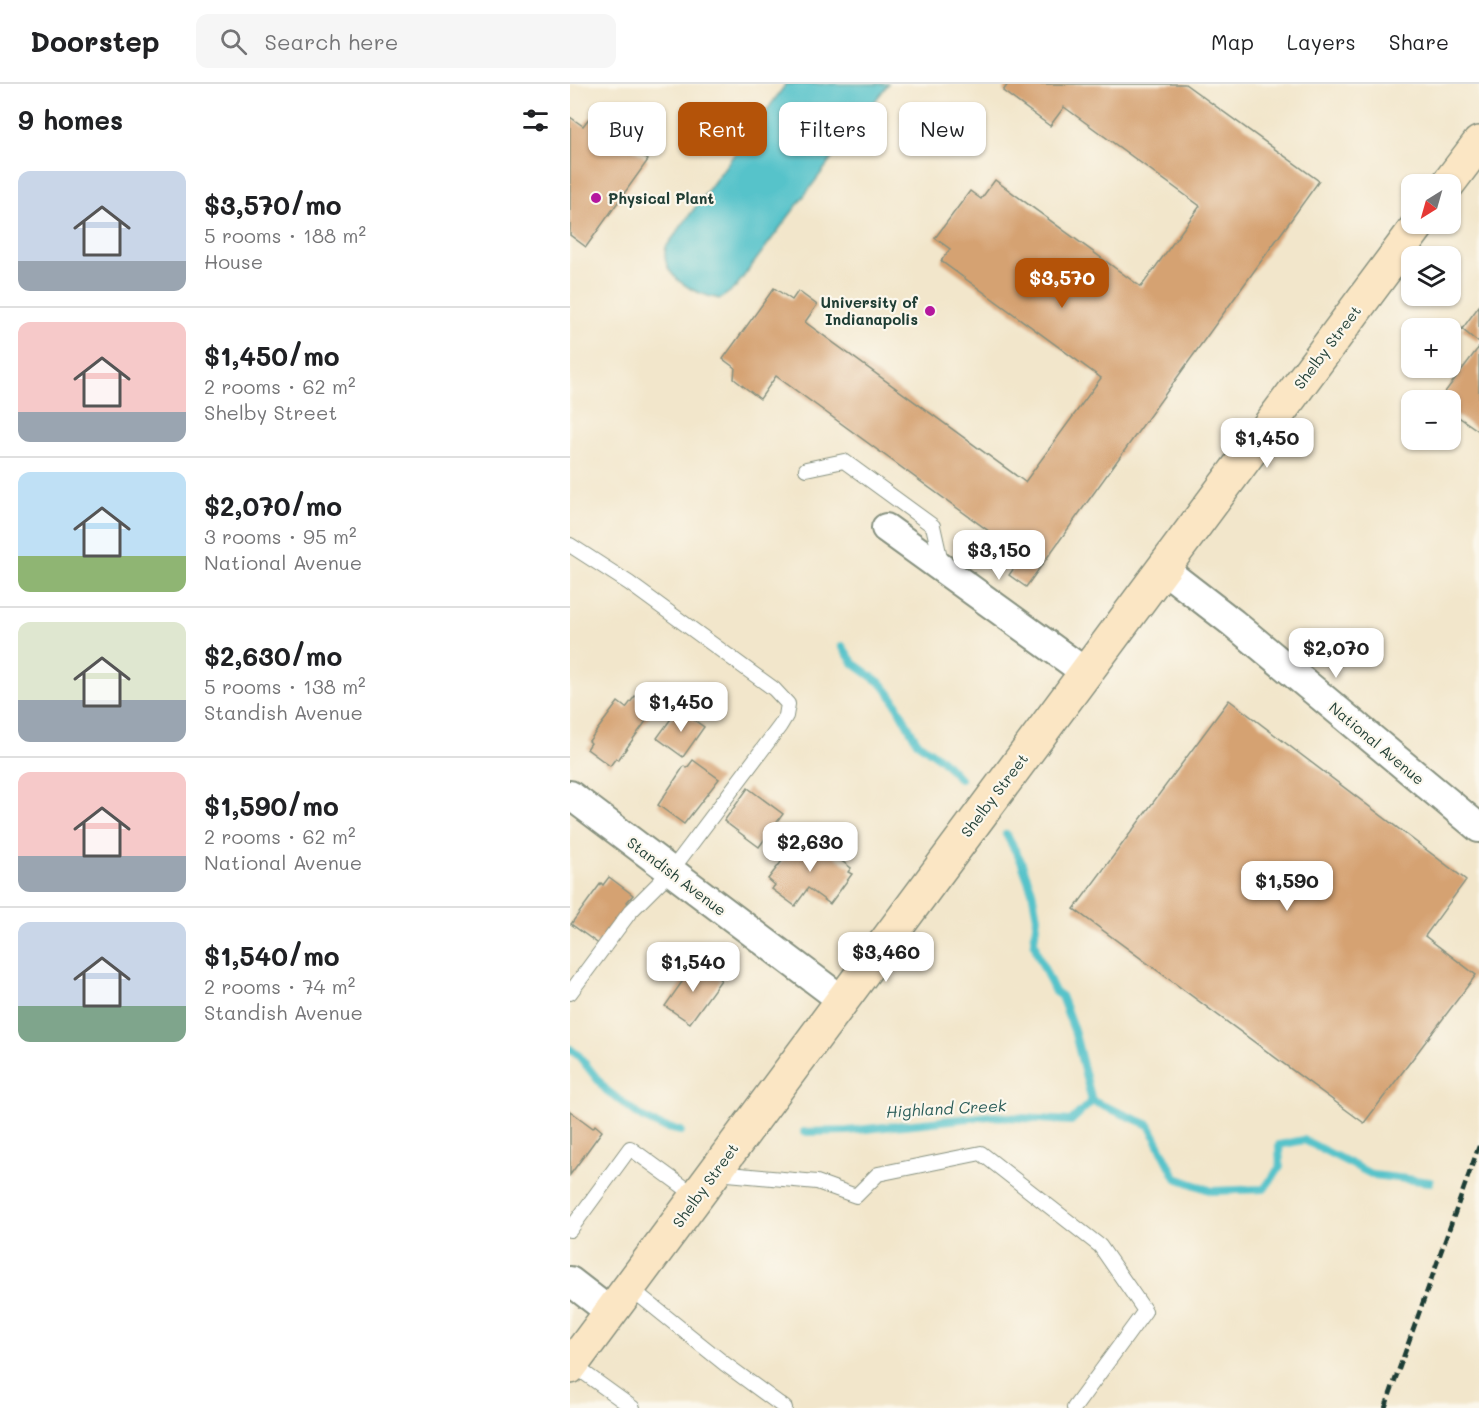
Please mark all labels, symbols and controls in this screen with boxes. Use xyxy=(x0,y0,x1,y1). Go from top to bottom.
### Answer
search box xyxy=(196,14,616,68)
text: Doorstep xyxy=(30,23,160,59)
icon: search xyxy=(217,25,250,58)
text: Search here xyxy=(265,27,398,56)
text: Map xyxy=(1211,28,1254,55)
text: Layers xyxy=(1287,28,1356,55)
text: Share xyxy=(1389,28,1449,55)
chip: Buy xyxy=(588,102,666,156)
chip: Rent xyxy=(678,102,767,156)
chip: Filters xyxy=(779,102,887,156)
chip: New xyxy=(899,102,986,156)
text: 9 homes xyxy=(18,103,123,137)
icon: filters xyxy=(519,104,552,137)
north arrow xyxy=(1401,174,1461,234)
map controls xyxy=(1401,174,1461,450)
text: $3,570/mo xyxy=(204,188,342,222)
place label: Physical Plant xyxy=(608,188,714,208)
marker: Physical Plant xyxy=(589,191,603,205)
icon: home xyxy=(66,195,138,267)
text: 5 rooms · 188 m² xyxy=(204,222,366,248)
button: layers xyxy=(1401,246,1461,306)
text: House xyxy=(204,248,263,274)
pin: $3,570 xyxy=(1013,258,1111,309)
text: $3,570 xyxy=(1029,264,1095,290)
place label: University of Indianapolis xyxy=(821,292,919,329)
street label: Shelby Street xyxy=(1289,301,1365,393)
marker: University of Indianapolis xyxy=(923,304,937,318)
button: + xyxy=(1401,318,1461,378)
text: $1,450/mo xyxy=(204,339,340,373)
icon: home xyxy=(66,346,138,418)
text: 2 rooms · 62 m² xyxy=(204,373,356,399)
button: − xyxy=(1401,390,1461,450)
text: Shelby Street xyxy=(204,399,337,425)
pin: $1,450 xyxy=(1218,418,1316,469)
text: $1,450 xyxy=(1235,424,1299,450)
text: $2,070/mo xyxy=(204,489,342,523)
icon: home xyxy=(66,496,138,568)
text: 3 rooms · 95 m² xyxy=(204,523,356,549)
pin: $3,150 xyxy=(950,530,1048,581)
text: $3,150 xyxy=(967,536,1031,562)
text: National Avenue xyxy=(204,549,362,575)
pin: $2,070 xyxy=(1287,628,1385,679)
text: $2,070 xyxy=(1303,634,1369,660)
text: $2,630/mo xyxy=(204,639,342,673)
icon: home xyxy=(66,646,138,718)
text: 5 rooms · 138 m² xyxy=(204,673,366,699)
pin: $1,450 xyxy=(632,682,730,733)
text: $1,450 xyxy=(649,688,713,714)
street label: National Avenue xyxy=(1325,697,1429,789)
text: Standish Avenue xyxy=(204,699,363,725)
street label: Shelby Street xyxy=(956,749,1032,841)
text: $1,590/mo xyxy=(204,789,339,823)
icon: home xyxy=(66,796,138,868)
pin: $2,630 xyxy=(761,822,859,873)
text: 2 rooms · 62 m² xyxy=(204,823,356,849)
text: $2,630 xyxy=(777,828,843,854)
street label: Standish Avenue xyxy=(623,832,731,920)
text: National Avenue xyxy=(204,849,362,875)
pin: $1,590 xyxy=(1238,861,1336,912)
text: $1,590 xyxy=(1255,867,1319,893)
pin: $3,460 xyxy=(837,932,935,983)
text: $3,460 xyxy=(852,938,920,964)
text: $1,540/mo xyxy=(204,939,340,973)
pin: $1,540 xyxy=(644,942,742,993)
icon: home xyxy=(66,946,138,1018)
text: $1,540 xyxy=(661,948,725,974)
text: 2 rooms · 74 m² xyxy=(204,973,355,999)
text: Standish Avenue xyxy=(204,999,363,1025)
water label: Highland Creek xyxy=(885,1094,1007,1122)
street label: Shelby Street xyxy=(668,1139,742,1231)

